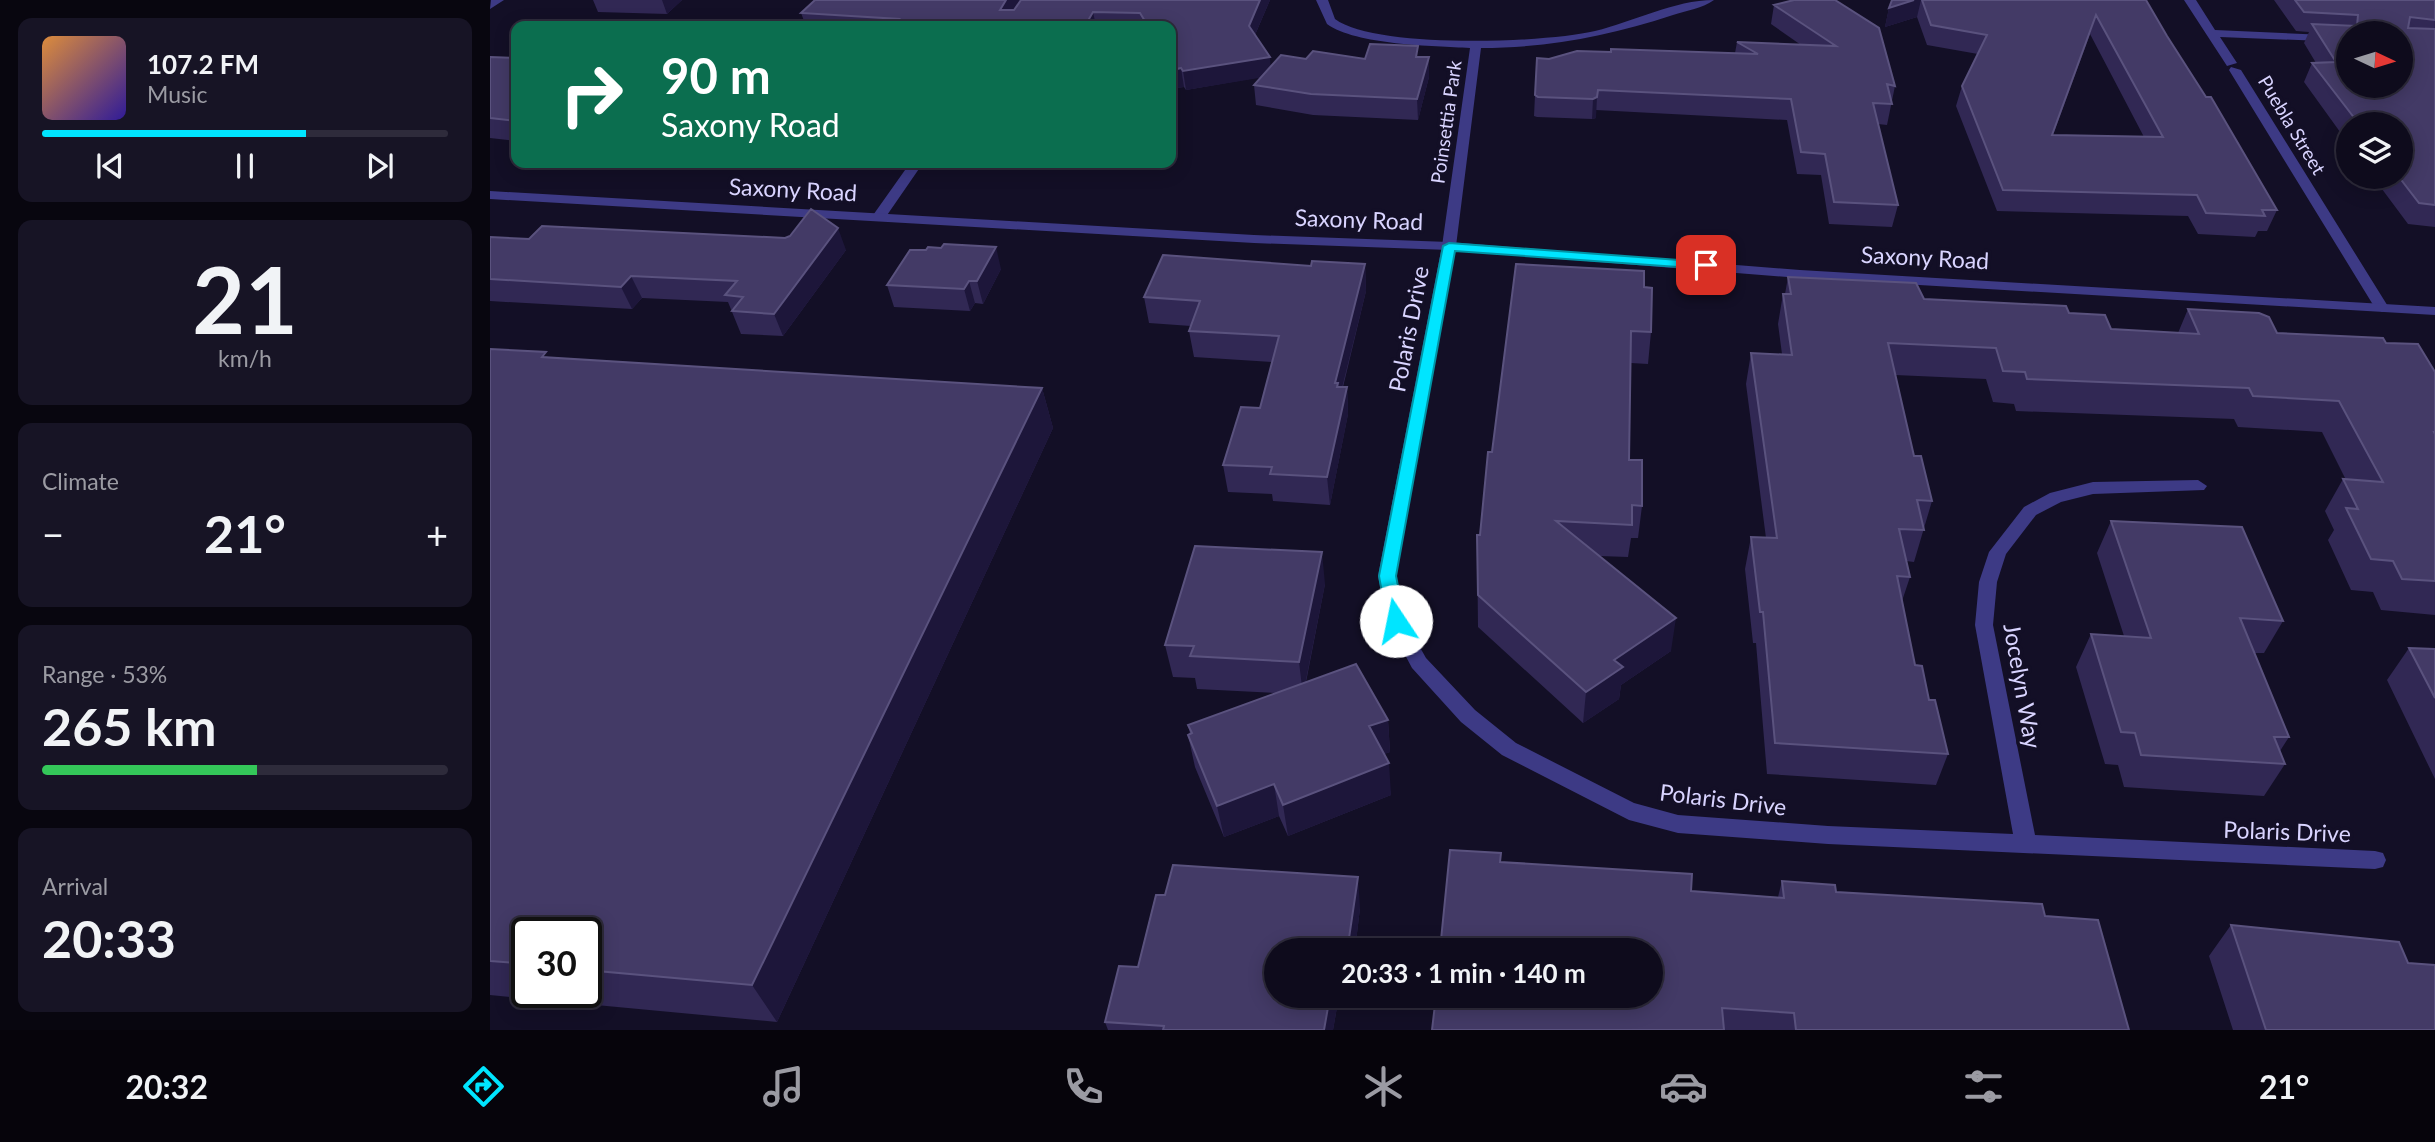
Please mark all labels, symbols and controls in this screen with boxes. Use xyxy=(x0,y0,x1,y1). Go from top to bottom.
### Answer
north arrow xyxy=(2336,21,2413,98)
map controls xyxy=(2336,21,2413,189)
text: 90 m xyxy=(661,46,771,104)
text: 107.2 FM xyxy=(147,48,259,80)
icon: right xyxy=(546,49,637,140)
street label: Poinsettia Park xyxy=(1425,59,1466,185)
street label: Puebla Street xyxy=(2254,71,2331,179)
text: Music xyxy=(147,80,207,108)
text: Saxony Road xyxy=(661,105,840,144)
button: layers xyxy=(2336,112,2413,189)
icon: previous xyxy=(91,147,129,185)
icon: pause xyxy=(226,147,264,185)
icon: next xyxy=(361,147,399,185)
street label: Saxony Road xyxy=(728,172,858,206)
street label: Saxony Road xyxy=(1294,203,1424,235)
pin xyxy=(1676,235,1736,295)
street label: Saxony Road xyxy=(1860,240,1990,274)
text: 21 xyxy=(192,244,298,353)
icon: arrive xyxy=(1687,246,1725,284)
street label: Polaris Drive xyxy=(1382,263,1434,394)
text: km/h xyxy=(218,344,272,372)
text: Climate xyxy=(42,467,119,495)
text: 21° xyxy=(204,502,286,564)
text: − xyxy=(42,511,64,557)
text: + xyxy=(426,511,448,557)
position arrow xyxy=(1359,584,1433,658)
street label: Jocelyn Way xyxy=(1998,621,2048,751)
text: Range · 53% xyxy=(42,660,167,688)
text: 265 km xyxy=(42,695,216,757)
street label: Polaris Drive xyxy=(1658,777,1788,821)
street label: Polaris Drive xyxy=(2223,815,2351,847)
text: Arrival xyxy=(42,872,108,900)
text: 20:33 xyxy=(42,907,176,969)
speed limit sign: 30 xyxy=(511,917,602,1008)
text: 20:33 · 1 min · 140 m xyxy=(1341,957,1586,989)
icon: directions xyxy=(459,1062,508,1111)
icon: music xyxy=(759,1062,808,1111)
icon: phone xyxy=(1059,1062,1108,1111)
icon: climate xyxy=(1359,1062,1408,1111)
icon: car xyxy=(1659,1062,1708,1111)
icon: filters xyxy=(1959,1062,2008,1111)
text: 20:32 xyxy=(126,1067,208,1106)
text: 21° xyxy=(2259,1067,2309,1106)

